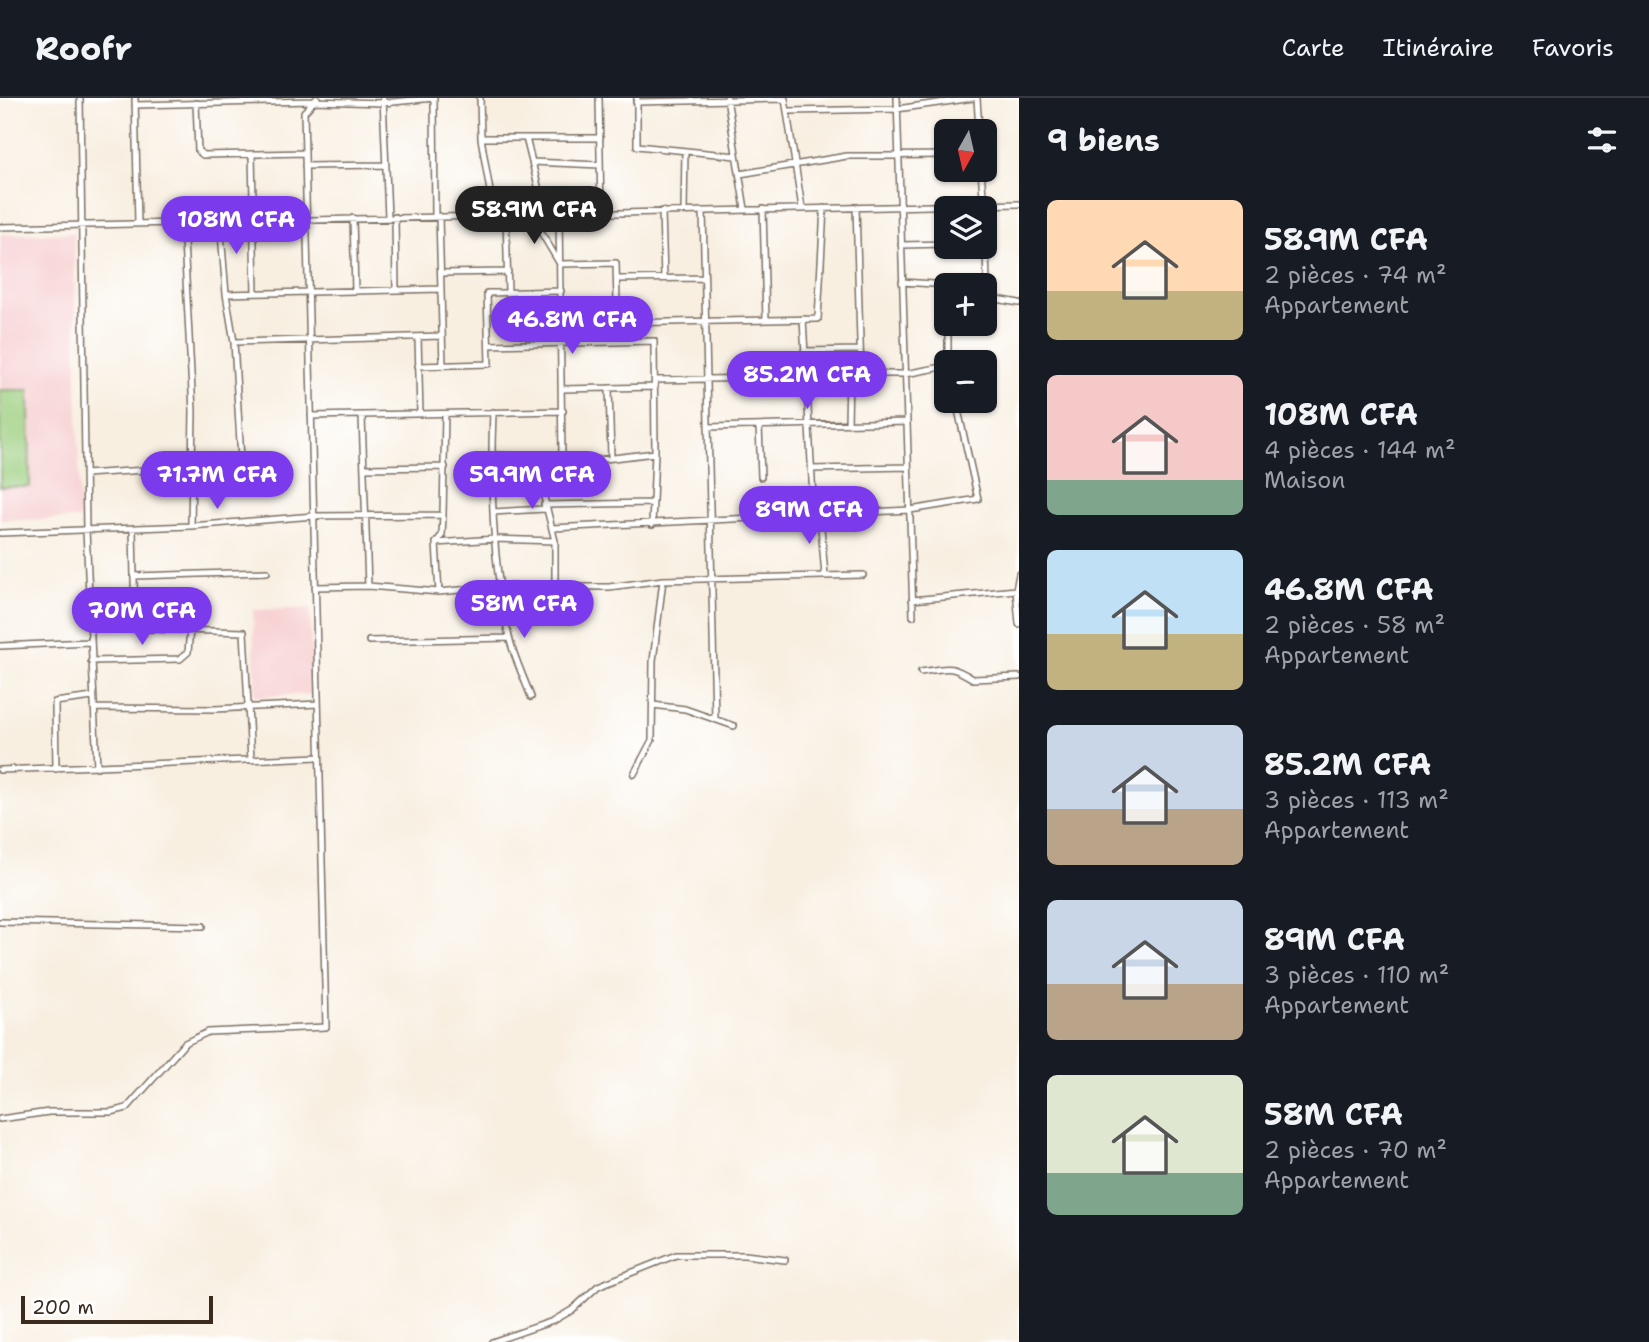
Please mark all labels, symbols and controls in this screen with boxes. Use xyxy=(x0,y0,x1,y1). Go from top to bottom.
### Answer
text: Roofr xyxy=(35,26,132,71)
text: Carte xyxy=(1282,32,1345,64)
text: Itinéraire xyxy=(1383,32,1494,64)
text: Favoris xyxy=(1532,32,1614,64)
north arrow xyxy=(934,119,998,182)
map controls xyxy=(934,119,997,413)
text: 9 biens xyxy=(1047,120,1160,161)
icon: filters xyxy=(1583,121,1621,159)
pin: 58.9M CFA xyxy=(454,186,614,246)
text: 58.9M CFA xyxy=(471,194,597,224)
button: layers xyxy=(934,196,997,259)
pin: 108M CFA xyxy=(164,197,308,256)
text: 108M CFA xyxy=(177,204,295,234)
text: 58.9M CFA xyxy=(1264,219,1428,260)
icon: home xyxy=(1103,228,1187,312)
text: 2 pièces · 74 m² xyxy=(1264,260,1447,290)
button: + xyxy=(934,273,997,336)
text: Appartement xyxy=(1264,290,1409,320)
pin: 46.8M CFA xyxy=(492,296,652,356)
text: 46.8M CFA xyxy=(507,304,637,334)
button: − xyxy=(934,350,997,413)
pin: 85.2M CFA xyxy=(727,352,887,411)
text: 85.2M CFA xyxy=(743,359,871,389)
text: 108M CFA xyxy=(1264,394,1418,435)
icon: home xyxy=(1103,403,1187,487)
text: 4 pièces · 144 m² xyxy=(1264,435,1455,465)
pin: 71.7M CFA xyxy=(137,452,297,511)
pin: 59.9M CFA xyxy=(452,452,612,511)
text: 71.7M CFA xyxy=(157,459,277,489)
text: 59.9M CFA xyxy=(469,459,595,489)
text: Maison xyxy=(1264,465,1345,495)
pin: 89M CFA xyxy=(744,486,874,546)
text: 89M CFA xyxy=(755,494,863,524)
text: 46.8M CFA xyxy=(1264,569,1434,610)
icon: home xyxy=(1103,578,1187,662)
pin: 58M CFA xyxy=(459,580,589,640)
pin: 70M CFA xyxy=(77,588,207,647)
text: 58M CFA xyxy=(471,588,577,618)
text: 70M CFA xyxy=(88,595,196,625)
text: 2 pièces · 58 m² xyxy=(1264,610,1445,640)
text: Appartement xyxy=(1264,640,1409,670)
text: 85.2M CFA xyxy=(1264,744,1431,785)
icon: home xyxy=(1103,753,1187,837)
text: 3 pièces · 113 m² xyxy=(1264,785,1449,815)
text: Appartement xyxy=(1264,815,1409,845)
text: 89M CFA xyxy=(1264,919,1405,960)
icon: home xyxy=(1103,928,1187,1012)
text: 3 pièces · 110 m² xyxy=(1264,960,1449,990)
text: Appartement xyxy=(1264,990,1409,1020)
text: 58M CFA xyxy=(1264,1094,1403,1135)
icon: home xyxy=(1103,1103,1187,1187)
text: 2 pièces · 70 m² xyxy=(1264,1135,1447,1165)
text: Appartement xyxy=(1264,1165,1409,1195)
scale bar xyxy=(21,1293,214,1325)
text: 200 m xyxy=(32,1295,94,1320)

